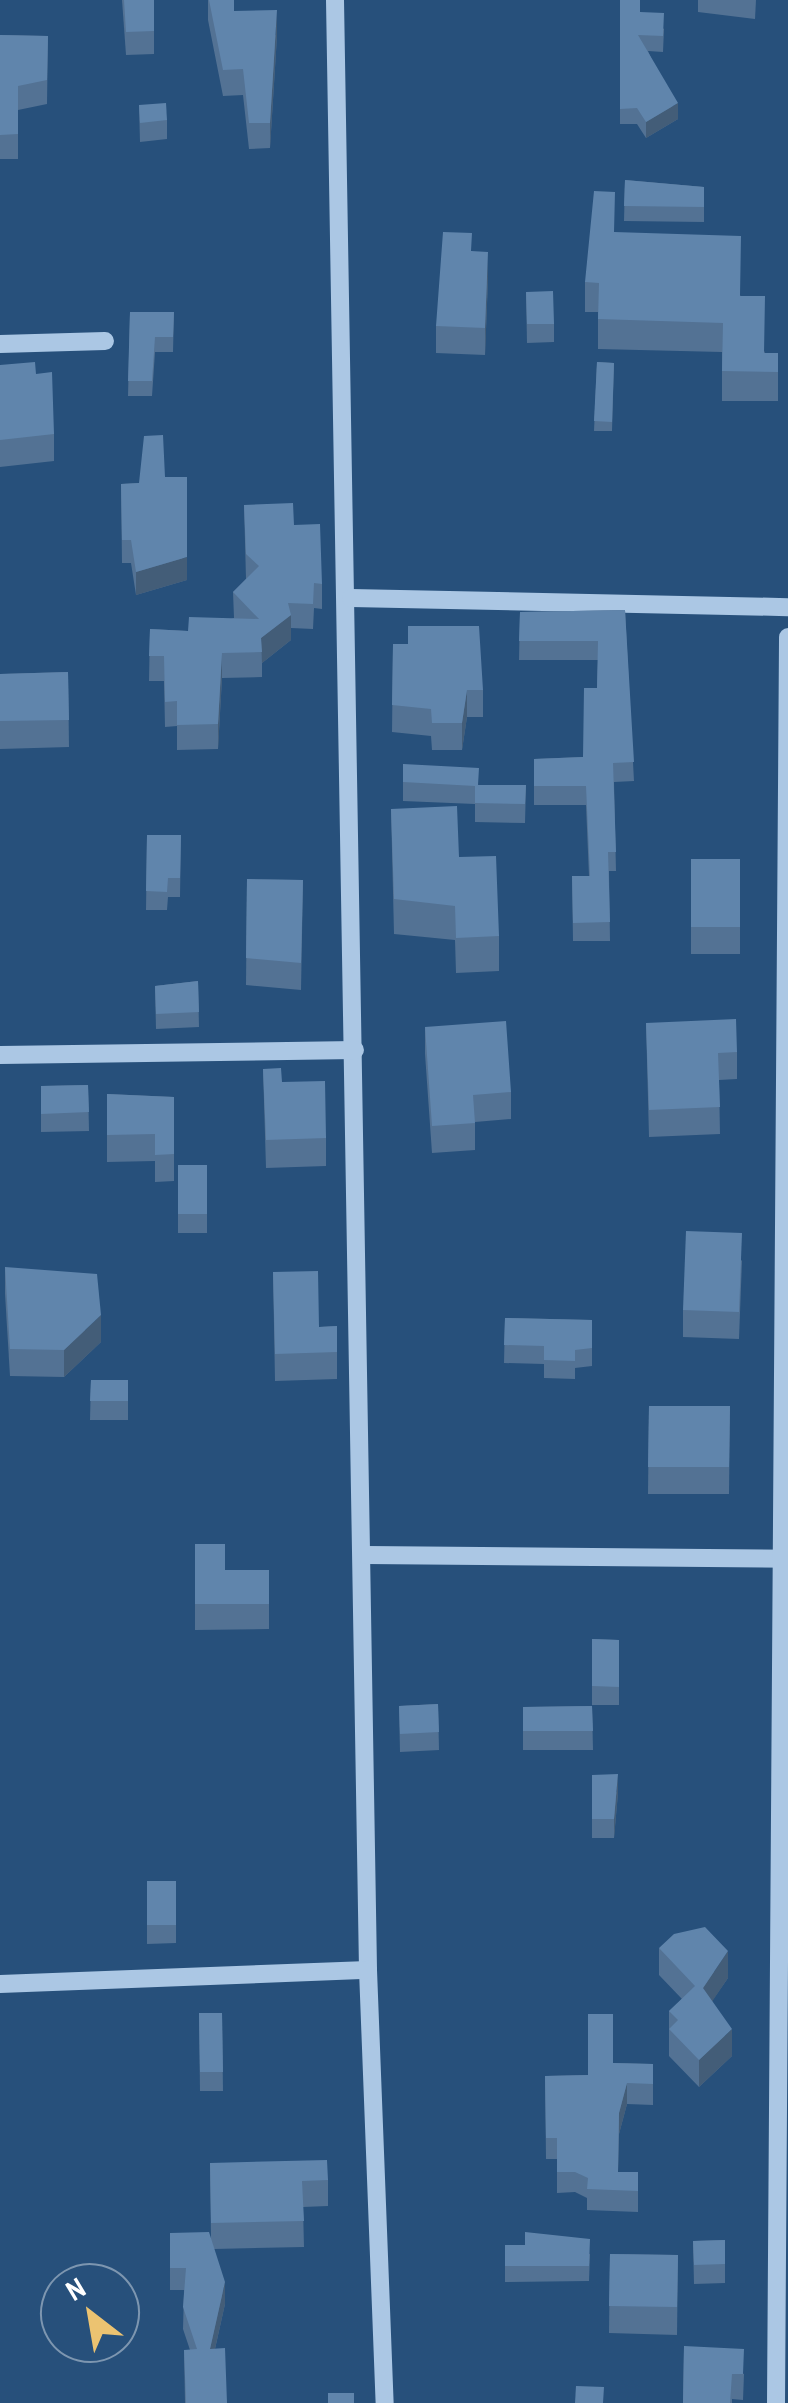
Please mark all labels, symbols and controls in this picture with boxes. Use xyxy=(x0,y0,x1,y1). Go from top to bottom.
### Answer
north arrow xyxy=(40,2263,140,2363)
text: N xyxy=(59,2268,92,2310)

